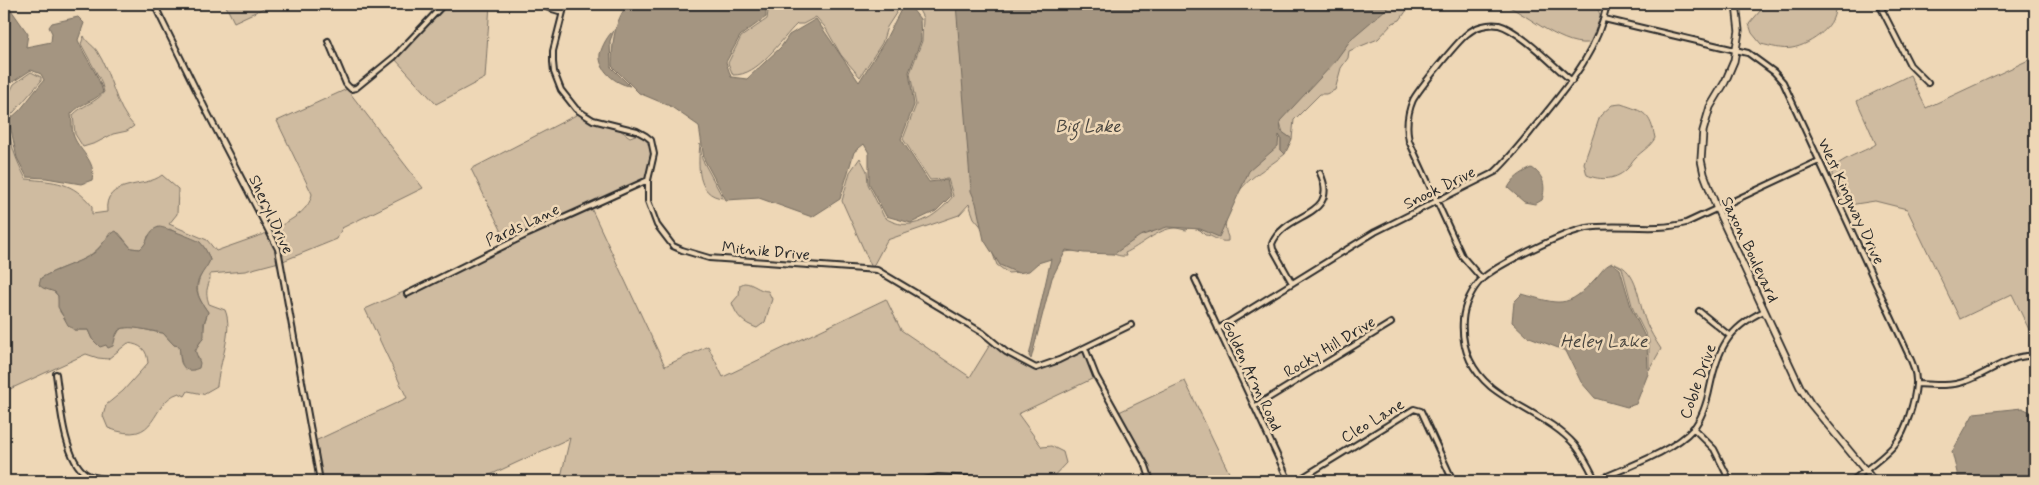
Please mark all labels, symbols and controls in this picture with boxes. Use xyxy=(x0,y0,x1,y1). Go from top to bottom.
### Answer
water label: Big Lake xyxy=(1055,115,1121,141)
street label: West Kingway Drive xyxy=(1811,135,1889,268)
street label: Snook Drive xyxy=(1400,162,1479,215)
street label: Sheryl Drive xyxy=(243,172,298,258)
street label: Saxon Boulevard xyxy=(1716,193,1783,306)
street label: Pards Lane xyxy=(482,199,563,252)
street label: Mitnik Drive xyxy=(721,237,811,266)
street label: Rocky Hill Drive xyxy=(1280,312,1379,383)
street label: Golden Arm Road xyxy=(1217,317,1287,435)
water label: Heley Lake xyxy=(1560,330,1649,354)
street label: Coble Drive xyxy=(1675,341,1722,422)
street label: Cleo Lane xyxy=(1337,394,1408,448)

